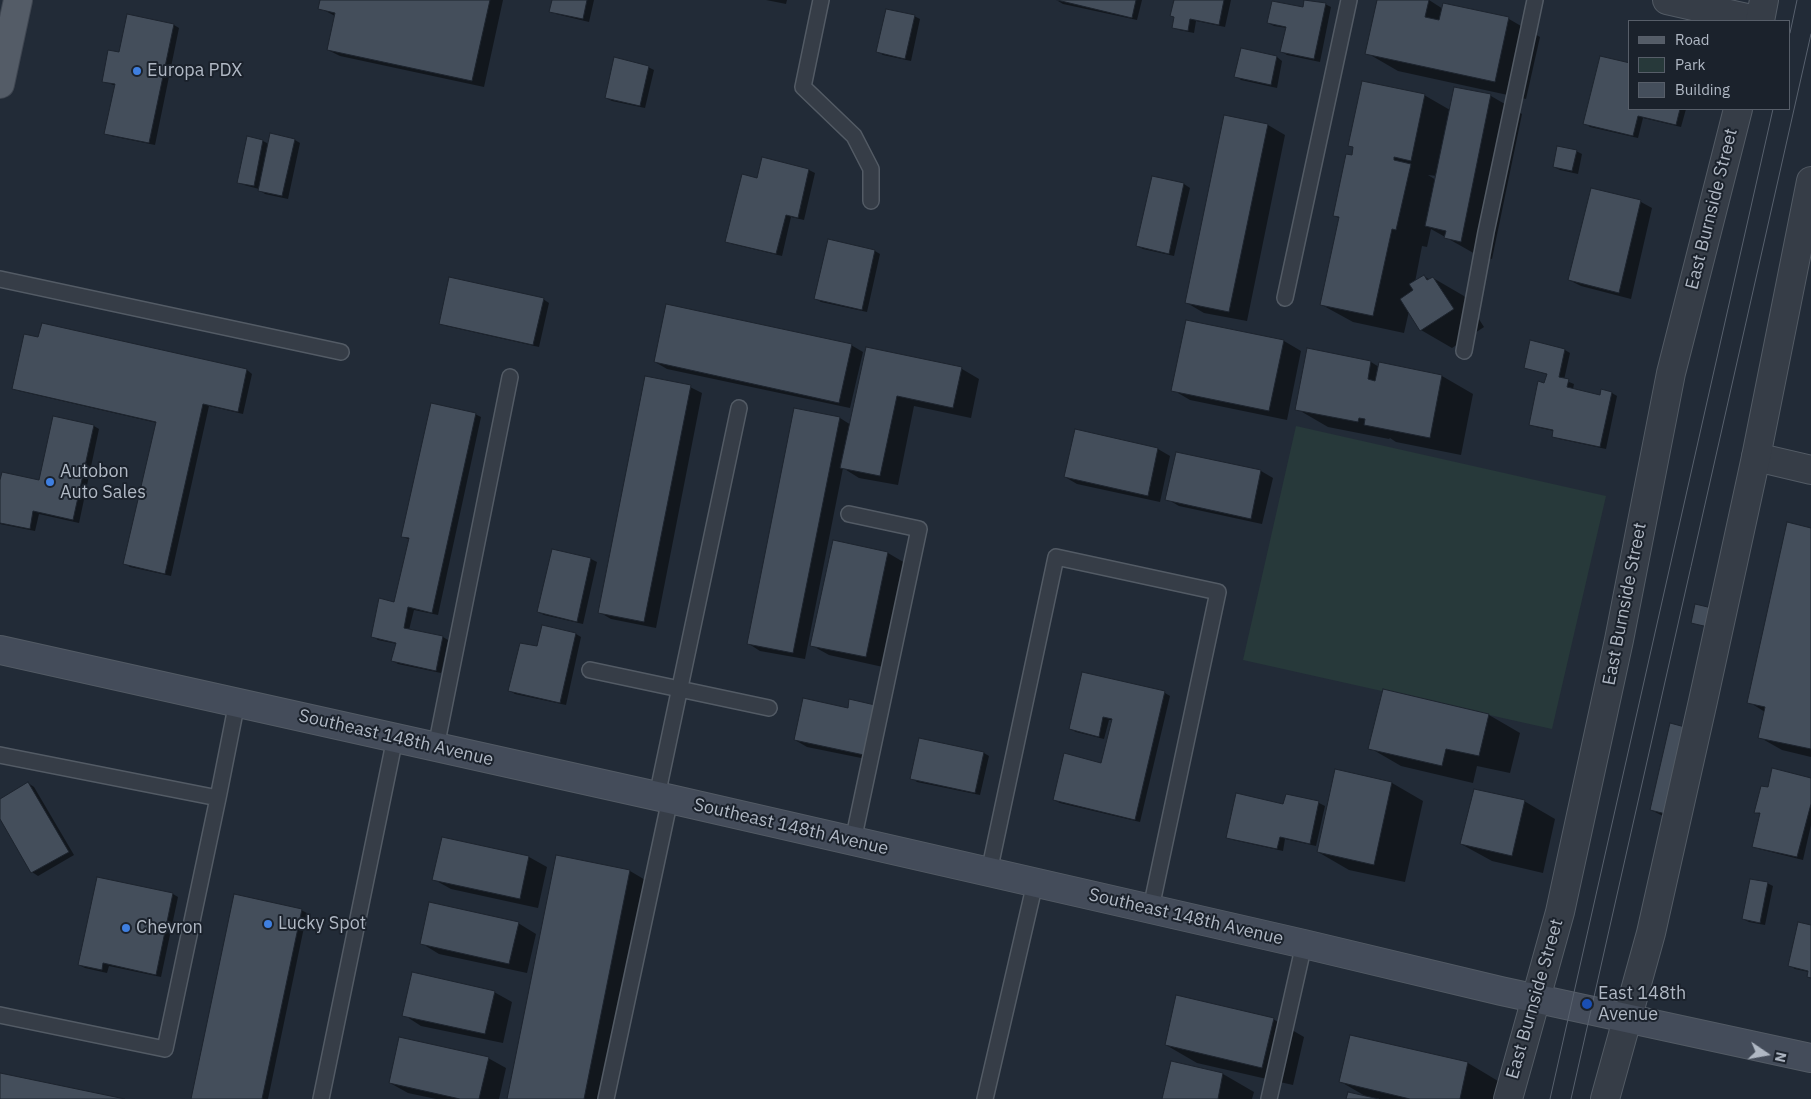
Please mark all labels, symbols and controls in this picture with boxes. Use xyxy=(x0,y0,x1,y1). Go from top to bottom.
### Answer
legend xyxy=(1628,20,1791,110)
text: Road xyxy=(1675,30,1710,49)
text: Park xyxy=(1675,55,1705,74)
place label: Europa PDX xyxy=(147,60,242,82)
marker: Europa PDX xyxy=(131,65,143,77)
text: Building xyxy=(1675,80,1730,99)
street label: East Burnside Street xyxy=(1682,126,1742,292)
place label: Autobon Auto Sales xyxy=(60,461,146,504)
marker: Autobon Auto Sales xyxy=(44,476,56,488)
street label: East Burnside Street xyxy=(1599,521,1651,687)
street label: Southeast 148th Avenue xyxy=(296,705,496,771)
street label: Southeast 148th Avenue xyxy=(691,794,891,860)
street label: Southeast 148th Avenue xyxy=(1086,884,1286,950)
place label: Lucky Spot xyxy=(278,913,366,935)
place label: Chevron xyxy=(136,917,203,939)
street label: East Burnside Street xyxy=(1502,917,1568,1081)
marker: Lucky Spot xyxy=(262,918,274,930)
marker: Chevron xyxy=(120,922,132,934)
place label: East 148th Avenue xyxy=(1598,983,1686,1026)
marker: East 148th Avenue xyxy=(1580,997,1594,1011)
north arrow xyxy=(1741,1029,1791,1079)
text: N xyxy=(1771,1050,1791,1064)

